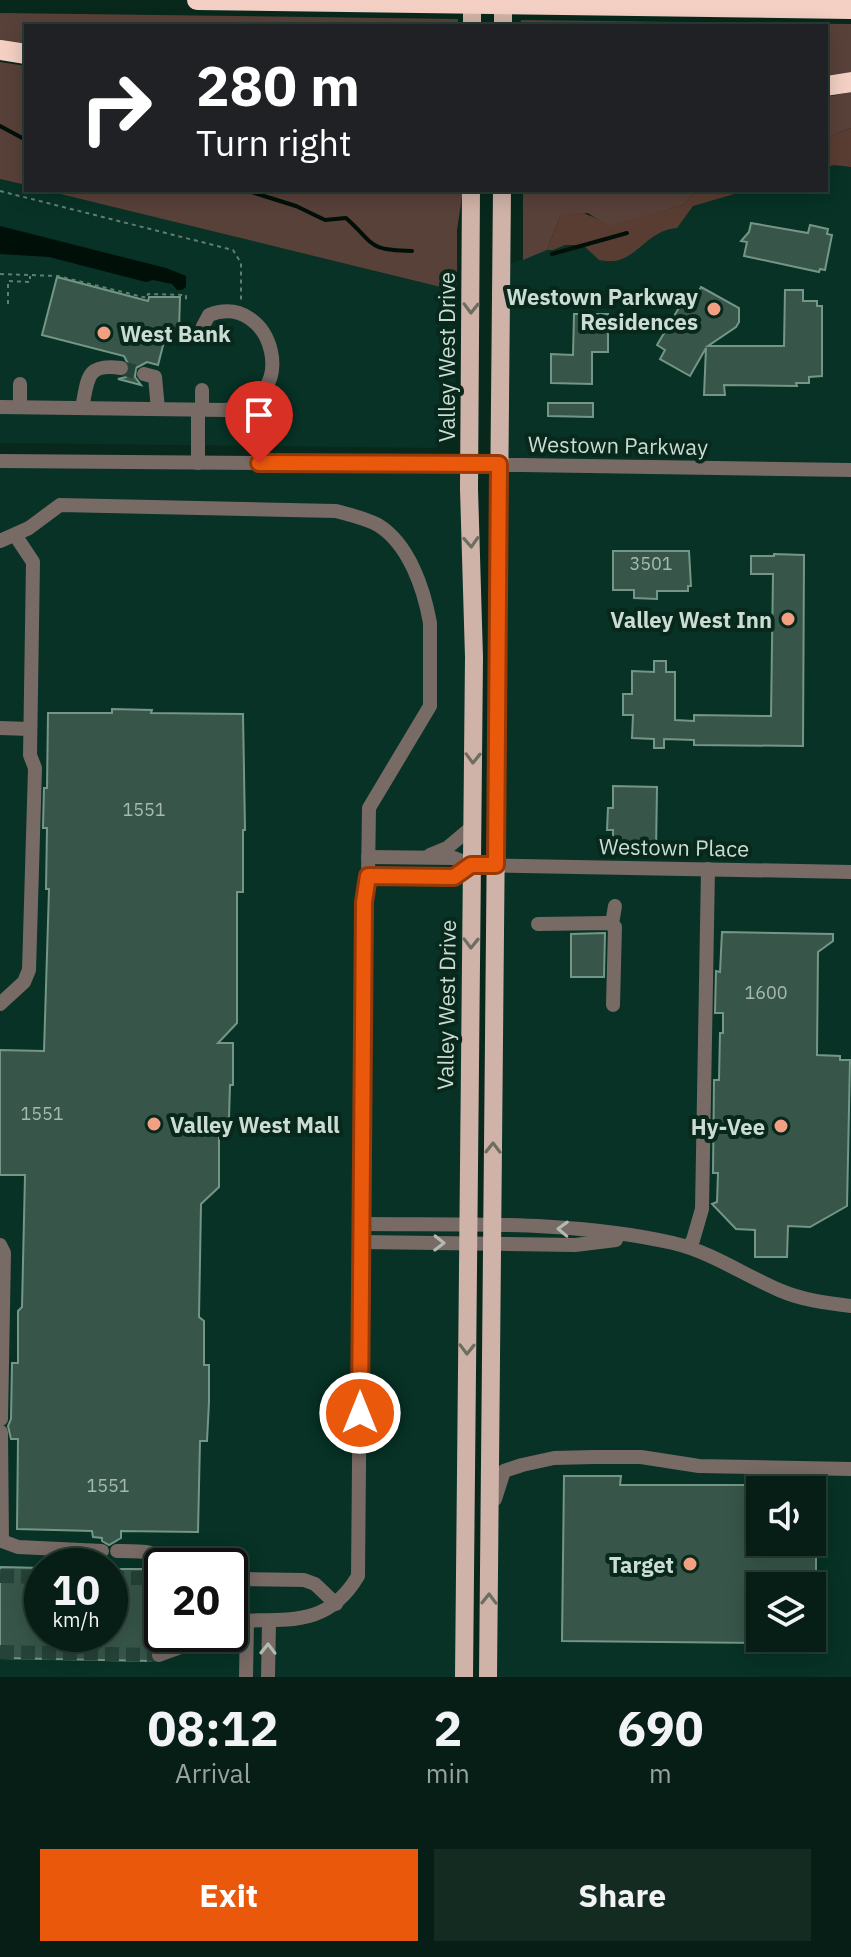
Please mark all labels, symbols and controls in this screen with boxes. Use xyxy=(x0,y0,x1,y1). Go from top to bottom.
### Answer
text: 280 m xyxy=(196,49,360,121)
icon: right xyxy=(64,56,168,160)
text: Turn right xyxy=(196,119,352,166)
street label: Valley West Drive xyxy=(432,272,461,442)
place label: Westown Parkway Residences xyxy=(506,282,698,336)
marker: Westown Parkway Residences xyxy=(705,300,723,318)
one-way arrow xyxy=(462,302,479,315)
place label: West Bank xyxy=(120,319,231,348)
marker: West Bank xyxy=(95,324,113,342)
pin xyxy=(225,381,293,463)
icon: arrive xyxy=(237,393,281,437)
street label: Westown Parkway xyxy=(528,429,708,461)
one-way arrow xyxy=(463,536,480,549)
house number: 3501 xyxy=(629,552,673,575)
place label: Valley West Inn xyxy=(610,605,772,634)
marker: Valley West Inn xyxy=(779,610,797,628)
one-way arrow xyxy=(464,752,482,765)
house number: 1551 xyxy=(122,798,166,821)
street label: Westown Place xyxy=(599,831,749,863)
street label: Valley West Drive xyxy=(430,920,462,1090)
one-way arrow xyxy=(462,937,480,950)
house number: 1600 xyxy=(744,981,788,1004)
house number: 1551 xyxy=(20,1102,64,1125)
place label: Valley West Mall xyxy=(170,1110,340,1139)
place label: Hy-Vee xyxy=(691,1112,765,1141)
marker: Valley West Mall xyxy=(145,1115,163,1133)
marker: Hy-Vee xyxy=(772,1117,790,1135)
one-way arrow xyxy=(484,1141,502,1154)
one-way arrow xyxy=(556,1220,569,1237)
one-way arrow xyxy=(433,1234,446,1252)
one-way arrow xyxy=(458,1343,476,1356)
position arrow xyxy=(318,1371,402,1455)
house number: 1551 xyxy=(86,1474,130,1497)
map controls xyxy=(746,1476,826,1652)
button: sound xyxy=(746,1476,826,1556)
speed limit sign: 20 xyxy=(144,1548,248,1652)
place label: Target xyxy=(609,1550,674,1579)
marker: Target xyxy=(681,1555,699,1573)
text: 10 xyxy=(52,1564,100,1616)
button: layers xyxy=(746,1572,826,1652)
one-way arrow xyxy=(480,1592,498,1605)
text: km/h xyxy=(52,1606,100,1633)
one-way arrow xyxy=(260,1642,277,1655)
text: 08:12 xyxy=(147,1697,278,1759)
text: 2 xyxy=(433,1697,462,1759)
text: 690 xyxy=(617,1697,704,1759)
text: Arrival xyxy=(175,1756,251,1790)
text: min xyxy=(426,1756,470,1790)
text: m xyxy=(649,1756,672,1790)
button: Exit xyxy=(40,1849,418,1941)
button: Share xyxy=(434,1849,811,1941)

